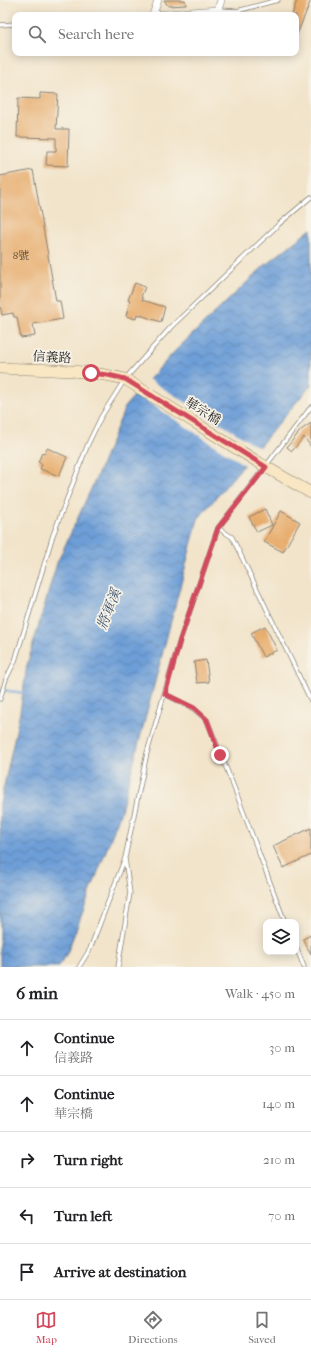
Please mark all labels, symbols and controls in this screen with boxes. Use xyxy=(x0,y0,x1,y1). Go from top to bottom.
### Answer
search box xyxy=(12,12,299,56)
icon: search xyxy=(26,23,48,45)
text: Search here xyxy=(58,25,134,43)
house number: 8號 xyxy=(13,249,29,262)
street label: 信義路 xyxy=(32,348,72,366)
route start xyxy=(82,364,100,382)
street label: 華宗橋 xyxy=(182,394,224,428)
water label: 將軍溪 xyxy=(93,584,125,632)
route end xyxy=(211,746,229,764)
map controls xyxy=(263,919,299,955)
button: layers xyxy=(263,919,299,955)
text: 6 min xyxy=(16,983,58,1003)
text: Walk · 450 m xyxy=(225,986,295,1001)
text: Continue xyxy=(54,1029,114,1047)
icon: ahead xyxy=(16,1037,38,1059)
text: 30 m xyxy=(269,1040,295,1055)
text: 信義路 xyxy=(54,1050,93,1065)
text: Continue xyxy=(54,1085,114,1103)
icon: ahead xyxy=(16,1093,38,1115)
text: 140 m xyxy=(262,1096,295,1111)
text: 華宗橋 xyxy=(54,1106,93,1121)
icon: right xyxy=(16,1149,38,1171)
text: Turn right xyxy=(54,1151,123,1169)
text: 210 m xyxy=(263,1152,295,1167)
icon: left xyxy=(16,1205,38,1227)
text: Turn left xyxy=(54,1207,112,1225)
text: 70 m xyxy=(268,1208,295,1223)
icon: arrive xyxy=(16,1261,38,1283)
text: Arrive at destination xyxy=(54,1263,186,1281)
tab: Map xyxy=(35,1309,57,1346)
tab: Directions xyxy=(128,1309,178,1346)
tab: Saved xyxy=(248,1309,276,1346)

